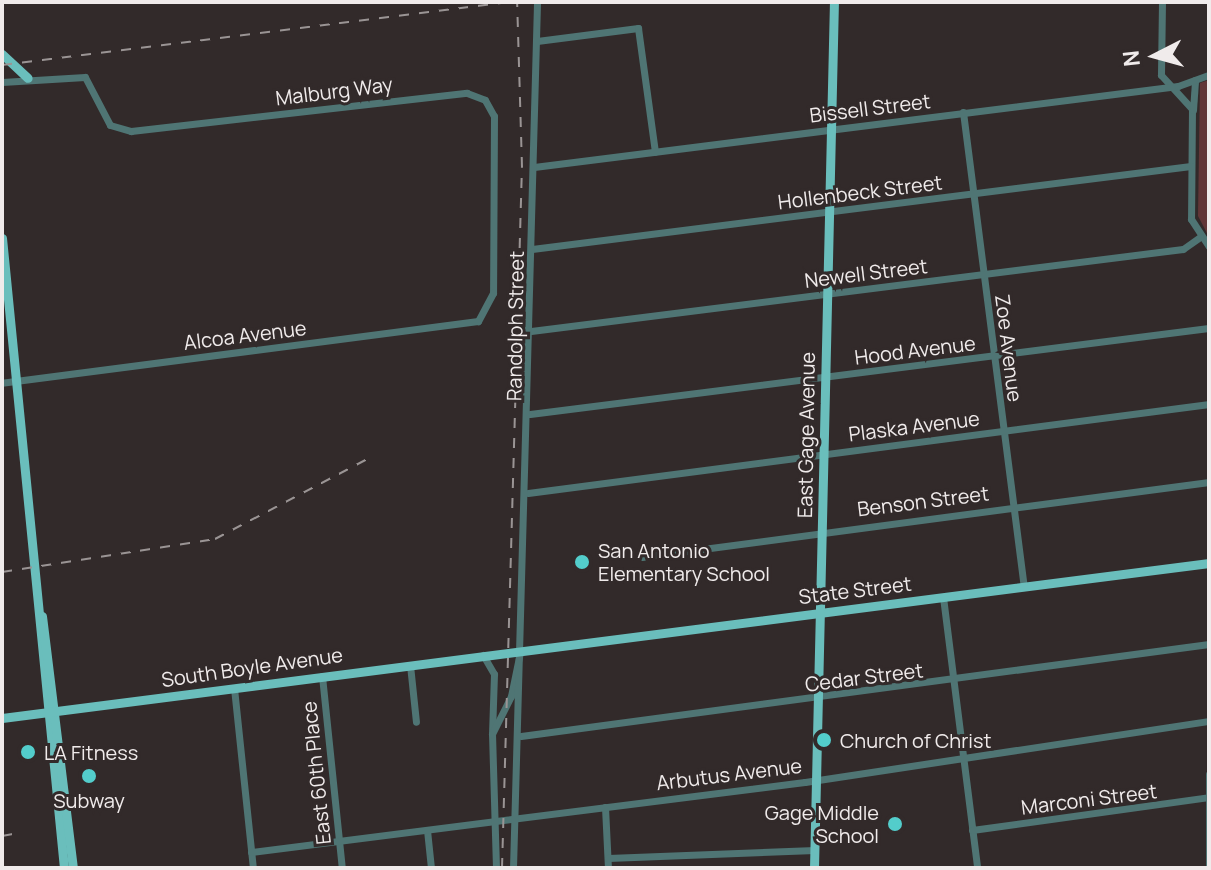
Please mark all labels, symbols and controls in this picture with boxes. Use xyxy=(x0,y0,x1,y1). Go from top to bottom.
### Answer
north arrow xyxy=(1115,16,1195,96)
text: N xyxy=(1115,49,1147,68)
street label: Malburg Way xyxy=(274,72,394,110)
street label: Bissell Street xyxy=(808,89,932,127)
street label: Hollenbeck Street xyxy=(776,170,944,214)
street label: Randolph Street xyxy=(502,251,528,401)
street label: Newell Street xyxy=(803,254,929,292)
street label: Zoe Avenue xyxy=(990,293,1028,403)
street label: Alcoa Avenue xyxy=(182,316,308,354)
street label: Hood Avenue xyxy=(853,331,977,369)
street label: East Gage Avenue xyxy=(793,352,819,518)
street label: Plaska Avenue xyxy=(847,406,981,446)
street label: Benson Street xyxy=(856,481,990,521)
place label: San Antonio Elementary School xyxy=(598,538,770,585)
marker: San Antonio Elementary School xyxy=(573,553,591,571)
street label: State Street xyxy=(797,571,913,609)
street label: South Boyle Avenue xyxy=(160,642,344,692)
street label: Cedar Street xyxy=(804,658,924,696)
street label: East 60th Place xyxy=(297,700,335,846)
place label: Church of Christ xyxy=(840,728,992,752)
marker: Church of Christ xyxy=(815,731,833,749)
place label: LA Fitness xyxy=(44,740,138,764)
marker: LA Fitness xyxy=(19,743,37,761)
street label: Arbutus Avenue xyxy=(655,753,803,795)
marker: Subway xyxy=(80,767,98,785)
street label: Marconi Street xyxy=(1020,779,1158,819)
place label: Subway xyxy=(53,788,125,812)
place label: Gage Middle School xyxy=(765,800,879,847)
marker: Gage Middle School xyxy=(886,815,904,833)

